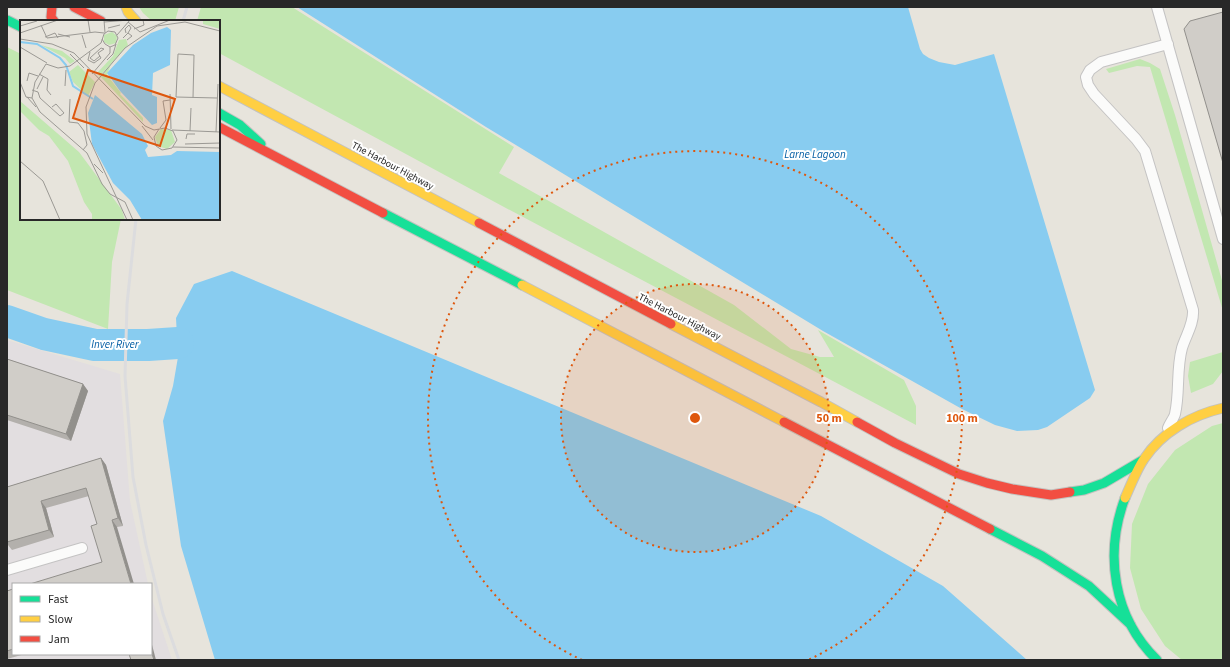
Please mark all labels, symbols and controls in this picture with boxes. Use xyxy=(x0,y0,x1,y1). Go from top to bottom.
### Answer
inset map xyxy=(20,20,220,220)
street label: The Harbour Highway xyxy=(349,138,436,194)
water label: Larne Lagoon xyxy=(784,147,846,162)
street label: The Harbour Highway xyxy=(636,290,724,344)
water label: Inver River xyxy=(91,337,140,352)
text: 50 m xyxy=(816,410,842,427)
text: 100 m xyxy=(946,410,978,427)
centre of rings xyxy=(688,411,702,425)
legend xyxy=(12,583,152,655)
text: Fast xyxy=(48,591,68,608)
text: Slow xyxy=(48,611,73,628)
text: Jam xyxy=(48,631,70,648)

